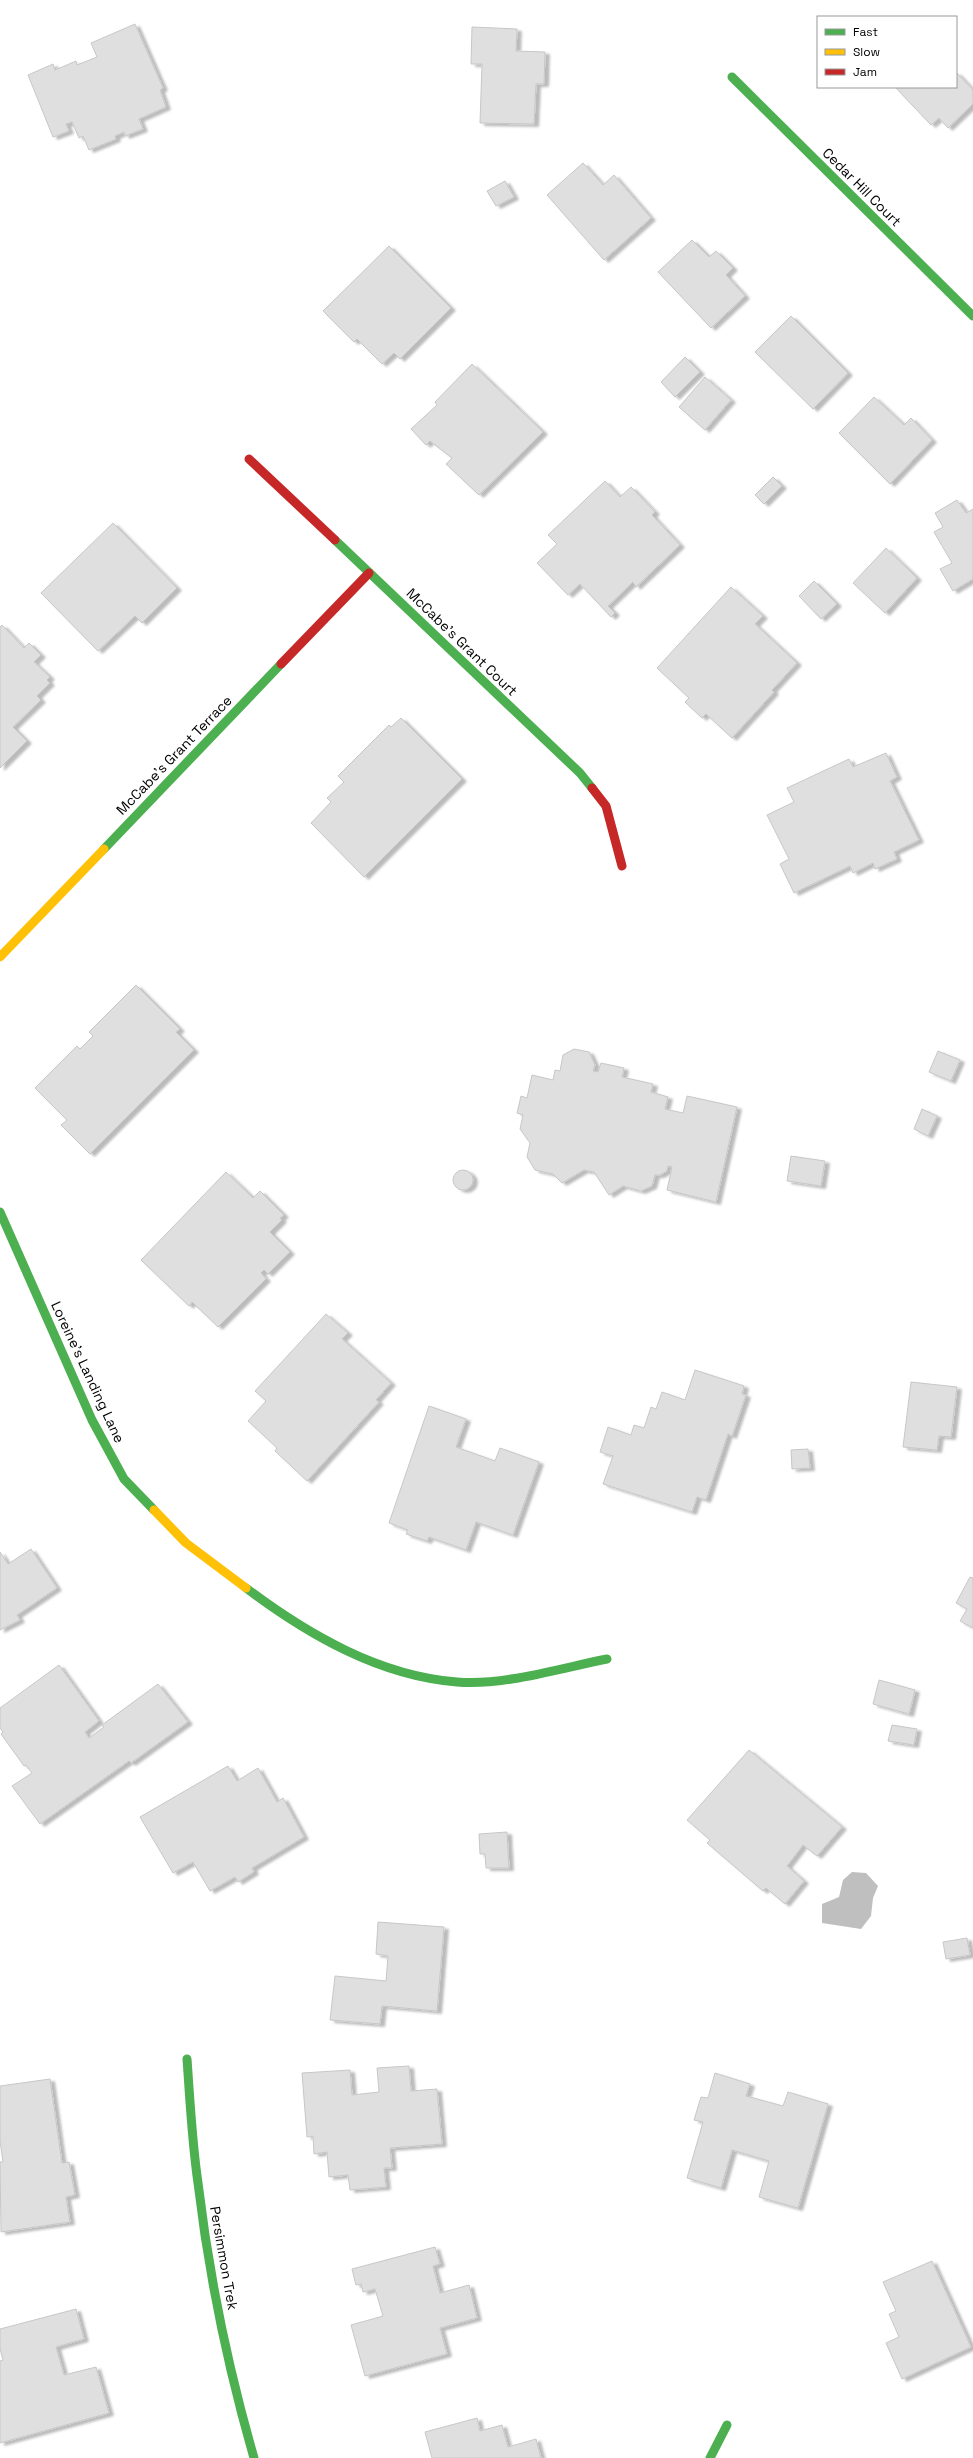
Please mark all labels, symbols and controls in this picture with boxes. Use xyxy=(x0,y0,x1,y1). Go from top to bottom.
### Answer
legend xyxy=(817,16,957,88)
text: Fast xyxy=(853,24,878,40)
text: Slow xyxy=(853,44,880,60)
text: Jam xyxy=(853,64,877,80)
street label: Cedar Hill Court xyxy=(819,144,905,230)
street label: McCabe's Grant Court xyxy=(403,584,521,700)
street label: McCabe's Grant Terrace xyxy=(112,692,236,818)
street label: Loreine's Landing Lane xyxy=(47,1298,129,1446)
street label: Persimmon Trek xyxy=(206,2205,242,2312)

